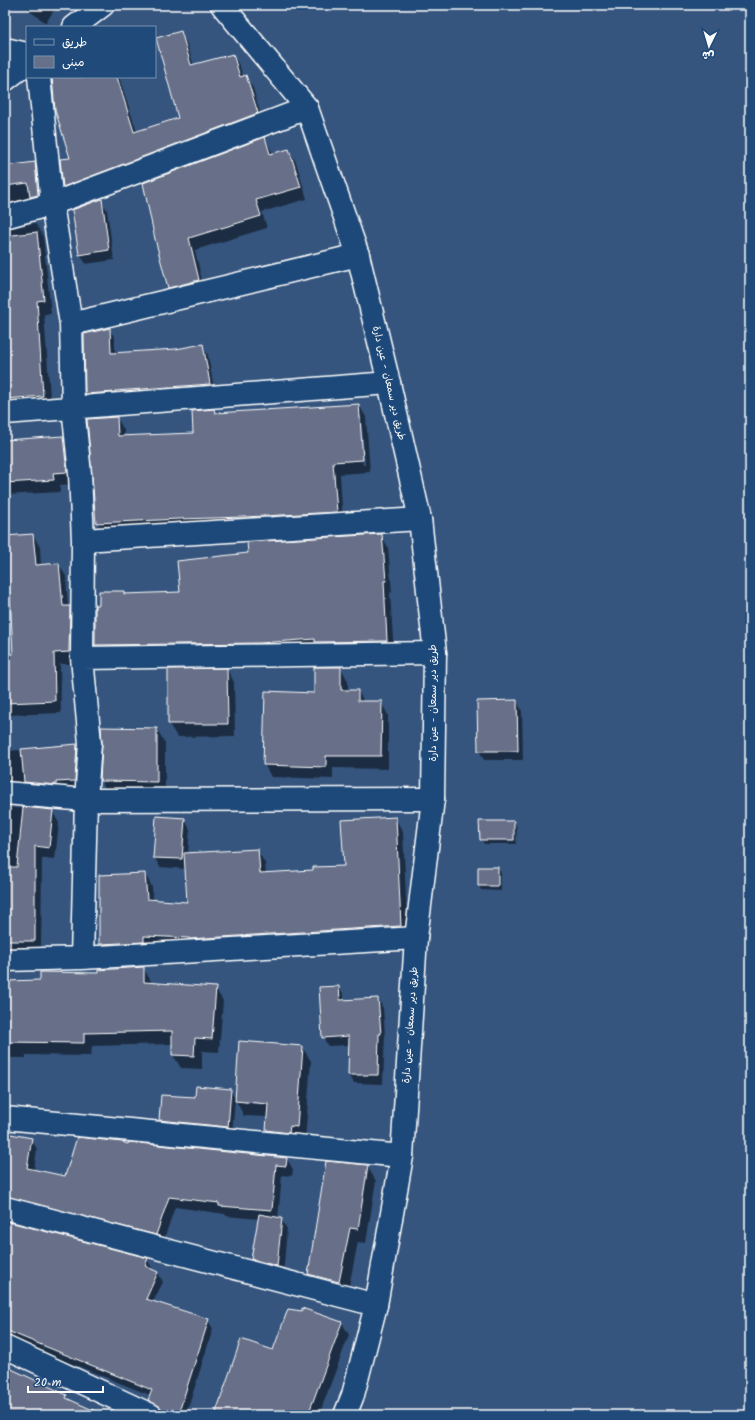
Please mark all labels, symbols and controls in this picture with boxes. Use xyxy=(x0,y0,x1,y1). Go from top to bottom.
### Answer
legend xyxy=(26,26,156,78)
north arrow xyxy=(689,26,729,66)
text: طريق xyxy=(62,33,87,52)
text: ش xyxy=(701,45,715,64)
text: مبنى xyxy=(62,53,85,72)
street label: طريق دير سمعان - عين دارة xyxy=(368,324,410,442)
street label: طريق دير سمعان - عين دارة xyxy=(425,645,441,761)
street label: طريق دير سمعان - عين دارة xyxy=(398,966,422,1084)
scale bar xyxy=(28,1368,103,1394)
text: 20 m xyxy=(34,1373,62,1392)

